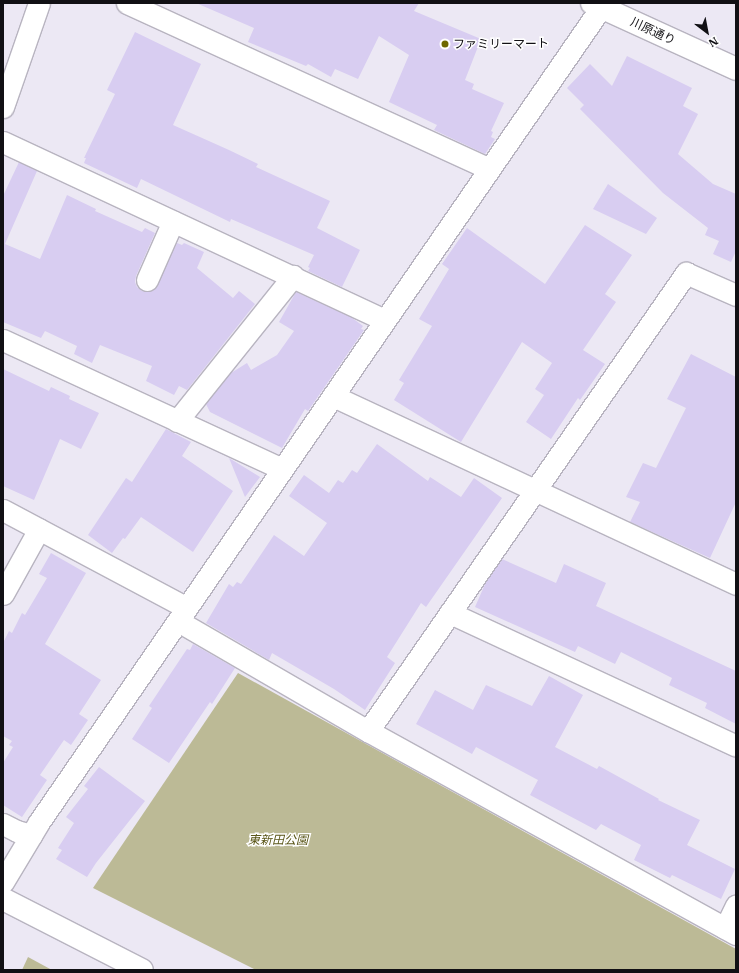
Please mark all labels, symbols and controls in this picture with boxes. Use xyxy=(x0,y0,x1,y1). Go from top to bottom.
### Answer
north arrow xyxy=(687,12,727,52)
street label: 川原通り xyxy=(628,14,678,48)
text: N xyxy=(706,34,721,50)
place label: ファミリーマート xyxy=(453,37,549,51)
marker: ファミリーマート xyxy=(440,39,450,49)
park label: 東新田公園 xyxy=(248,833,308,847)

